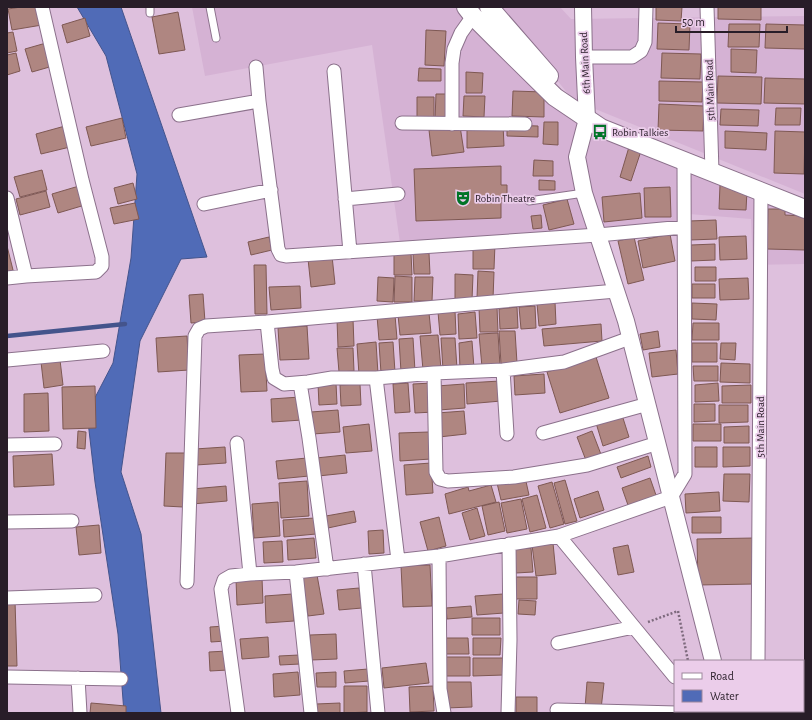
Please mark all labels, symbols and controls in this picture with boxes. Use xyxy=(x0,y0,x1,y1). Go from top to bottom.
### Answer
scale bar xyxy=(676,8,787,34)
text: 50 m xyxy=(682,16,705,28)
street label: 6th Main Road xyxy=(578,32,592,94)
street label: 5th Main Road xyxy=(703,59,717,121)
bus stop icon: Robin Talkies xyxy=(591,123,609,141)
place label: Robin Talkies xyxy=(612,127,668,138)
theatre icon: Robin Theatre xyxy=(454,189,472,207)
place label: Robin Theatre xyxy=(475,193,535,204)
street label: 5th Main Road xyxy=(755,396,766,458)
legend xyxy=(674,660,804,712)
text: Road xyxy=(710,670,734,682)
text: Water xyxy=(710,690,739,702)

